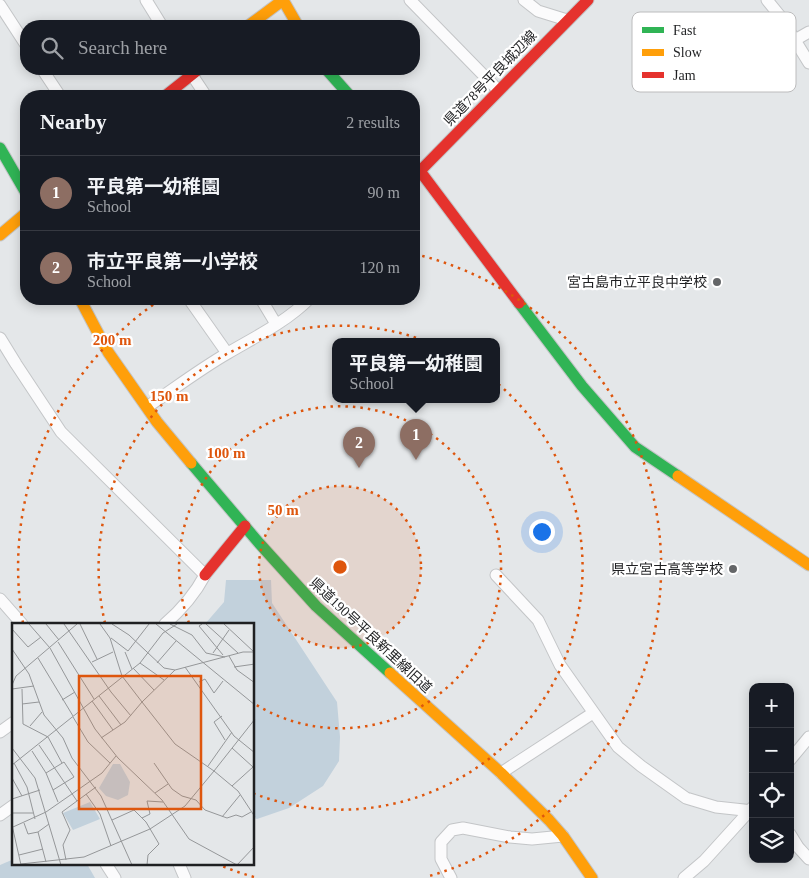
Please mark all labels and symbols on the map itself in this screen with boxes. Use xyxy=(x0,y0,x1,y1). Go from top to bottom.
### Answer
legend xyxy=(632,12,796,92)
text: Fast xyxy=(673,23,696,38)
street label: 県道78号平良城辺線 xyxy=(441,28,540,129)
text: Slow xyxy=(673,45,703,60)
text: Jam xyxy=(673,68,696,83)
place label: 宮古島市立平良中学校 xyxy=(567,275,707,290)
marker: 宮古島市立平良中学校 xyxy=(711,276,723,288)
text: 200 m xyxy=(93,332,132,348)
text: 150 m xyxy=(150,388,189,404)
pin: 1 xyxy=(400,419,432,460)
pin: 2 xyxy=(343,427,375,468)
text: 100 m xyxy=(207,445,246,461)
text: 50 m xyxy=(267,502,299,518)
your location xyxy=(529,519,555,545)
centre of rings xyxy=(331,558,349,576)
place label: 県立宮古高等学校 xyxy=(611,561,723,577)
marker: 県立宮古高等学校 xyxy=(727,563,739,575)
street label: 県道190号平良新里線旧道 xyxy=(307,575,435,696)
inset map xyxy=(12,623,255,866)

